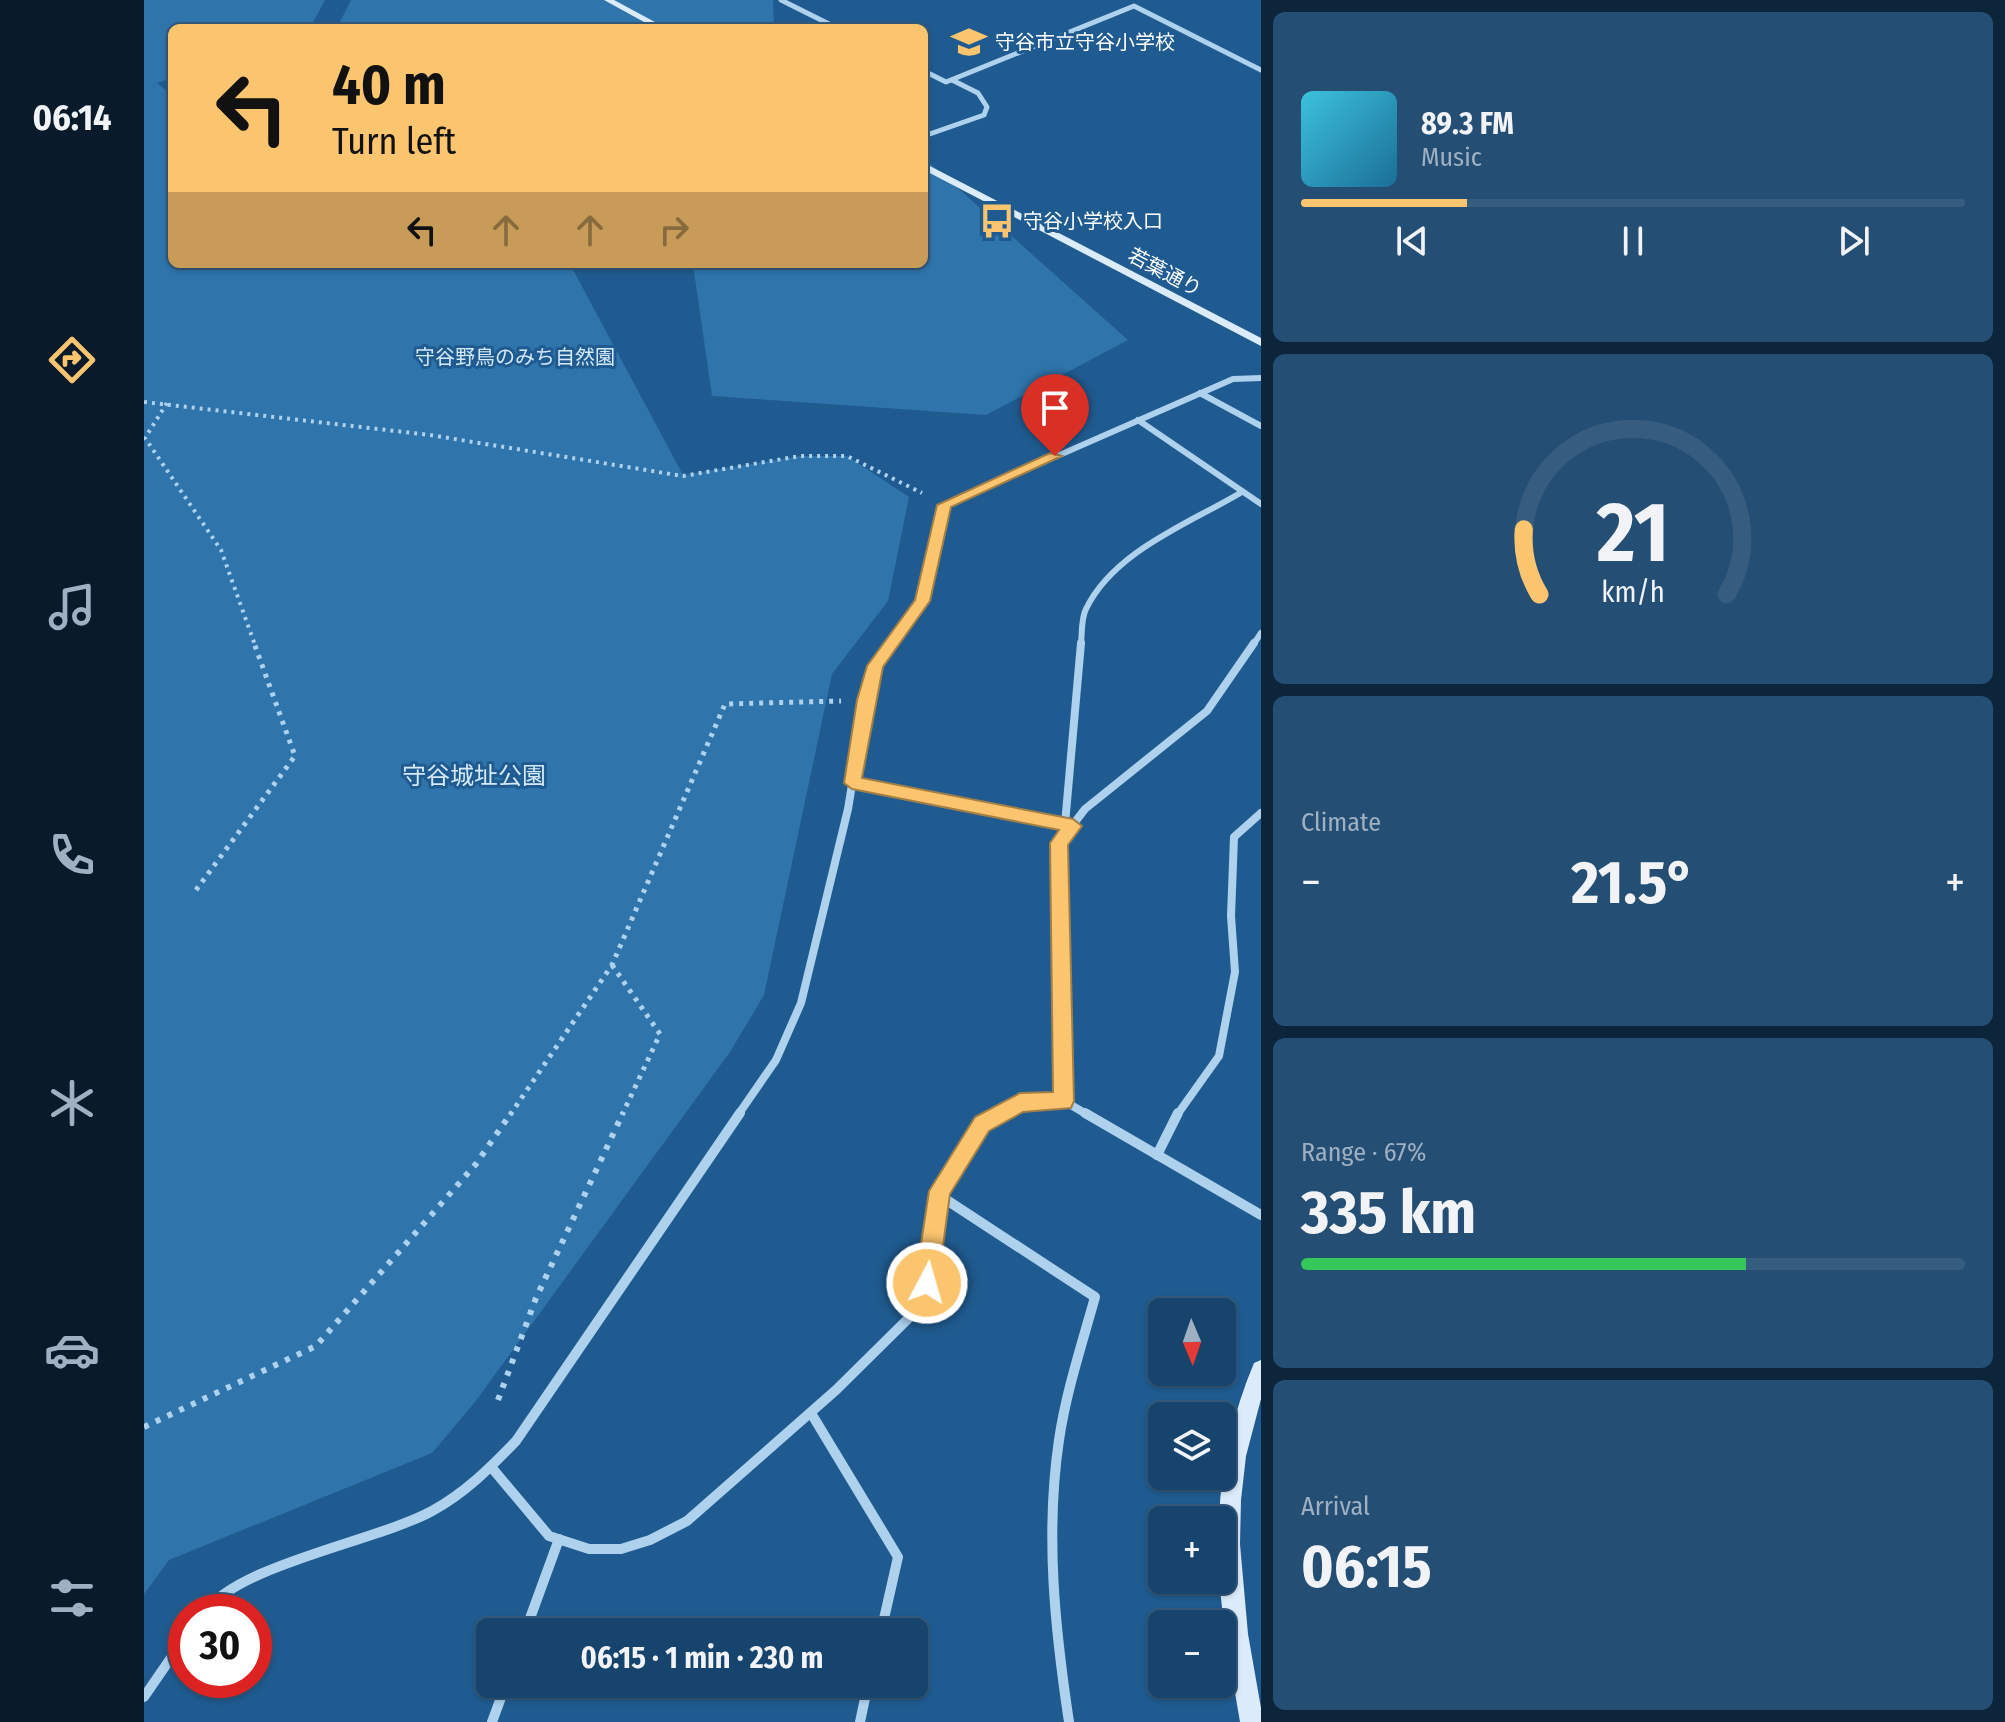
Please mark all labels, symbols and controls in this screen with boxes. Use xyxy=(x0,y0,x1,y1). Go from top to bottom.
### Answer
school or university icon: 守谷市立守谷小学校 xyxy=(950,23,988,61)
place label: 守谷市立守谷小学校 xyxy=(995,30,1175,54)
text: 40 m xyxy=(332,52,446,119)
icon: left xyxy=(200,56,304,160)
text: 06:14 xyxy=(32,96,112,140)
text: 89.3 FM xyxy=(1421,106,1514,142)
text: Turn left xyxy=(332,120,456,164)
text: Music xyxy=(1421,142,1482,173)
bus stop icon: 守谷小学校入口 xyxy=(978,202,1016,240)
icon: left xyxy=(400,208,444,252)
icon: ahead xyxy=(484,208,528,252)
icon: ahead xyxy=(568,208,612,252)
icon: right xyxy=(652,208,696,252)
place label: 守谷小学校入口 xyxy=(1023,209,1163,233)
icon: previous xyxy=(1390,219,1434,263)
icon: pause xyxy=(1611,219,1655,263)
icon: next xyxy=(1832,219,1876,263)
street label: 若葉通り xyxy=(1124,243,1206,301)
icon: directions xyxy=(44,332,100,388)
park label: 守谷野鳥のみち自然園 xyxy=(415,345,615,369)
pin xyxy=(1021,374,1089,456)
icon: arrive xyxy=(1033,386,1077,430)
text: 21 xyxy=(1596,483,1669,583)
text: km/h xyxy=(1601,575,1665,610)
icon: music xyxy=(44,579,100,635)
park label: 守谷城址公園 xyxy=(402,762,546,790)
text: Climate xyxy=(1301,807,1381,838)
icon: phone xyxy=(44,827,100,883)
text: 21.5° xyxy=(1571,847,1695,919)
text: − xyxy=(1301,856,1321,909)
text: + xyxy=(1945,856,1965,909)
icon: climate xyxy=(44,1075,100,1131)
text: Range · 67% xyxy=(1301,1137,1426,1168)
text: 335 km xyxy=(1301,1177,1476,1249)
position arrow xyxy=(885,1241,969,1325)
north arrow xyxy=(1148,1298,1236,1386)
map controls xyxy=(1148,1298,1236,1698)
icon: car xyxy=(44,1322,100,1378)
button: layers xyxy=(1148,1402,1236,1490)
text: Arrival xyxy=(1301,1491,1370,1522)
button: + xyxy=(1148,1506,1236,1594)
text: 06:15 xyxy=(1301,1531,1432,1603)
icon: filters xyxy=(44,1570,100,1626)
speed limit sign: 30 xyxy=(168,1594,272,1698)
button: − xyxy=(1148,1610,1236,1698)
text: 06:15 · 1 min · 230 m xyxy=(581,1640,823,1676)

